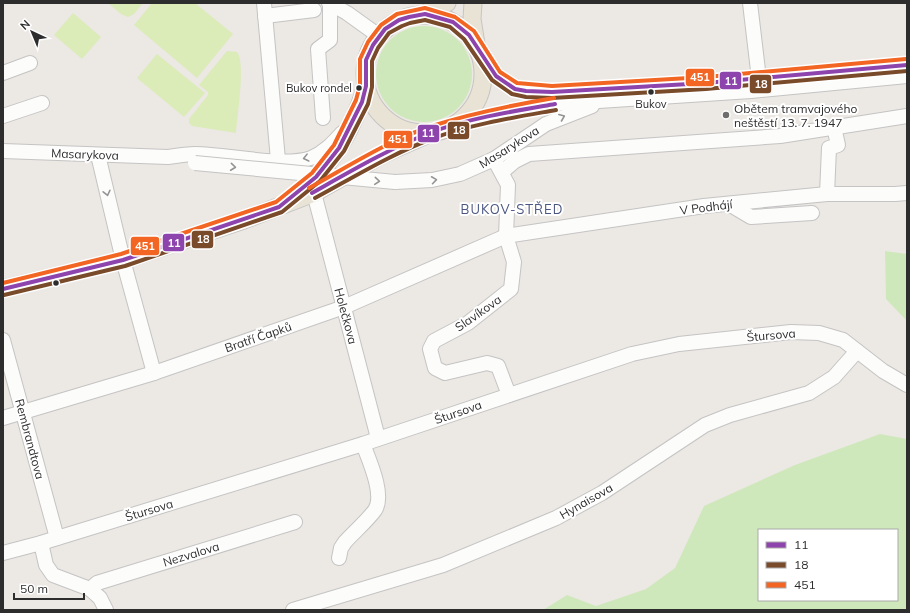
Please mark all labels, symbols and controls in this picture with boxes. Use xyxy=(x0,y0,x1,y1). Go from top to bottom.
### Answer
north arrow xyxy=(12,12,52,52)
text: N xyxy=(17,17,33,33)
line badge: 451 xyxy=(685,68,715,87)
text: 451 xyxy=(690,70,710,84)
line badge: 11 xyxy=(719,71,742,90)
text: 11 xyxy=(724,74,738,88)
line badge: 18 xyxy=(749,74,772,94)
text: 18 xyxy=(754,77,768,91)
place label: Bukov rondel xyxy=(286,81,352,95)
marker: Bukov rondel xyxy=(354,83,364,93)
marker: Bukov xyxy=(646,87,656,97)
place label: Bukov xyxy=(635,97,667,111)
place label: Obětem tramvajového neštěstí 13. 7. 1947 xyxy=(734,101,857,130)
marker: Obětem tramvajového neštěstí 13. 7. 1947 xyxy=(721,110,731,120)
one-way arrow xyxy=(558,114,565,122)
line badge: 18 xyxy=(447,121,470,140)
text: 18 xyxy=(452,123,466,137)
street label: Masarykova xyxy=(476,123,542,171)
line badge: 11 xyxy=(417,124,440,143)
text: 11 xyxy=(421,126,435,140)
line badge: 451 xyxy=(383,130,413,149)
text: 451 xyxy=(388,132,408,146)
street label: Masarykova xyxy=(51,145,119,163)
one-way arrow xyxy=(303,154,309,162)
one-way arrow xyxy=(230,162,236,171)
one-way arrow xyxy=(374,176,380,185)
one-way arrow xyxy=(431,176,437,185)
one-way arrow xyxy=(102,189,111,196)
street label: V Podhájí xyxy=(679,196,734,218)
district label: BUKOV-STŘED xyxy=(461,201,563,217)
line badge: 18 xyxy=(191,230,214,249)
text: 18 xyxy=(196,232,210,246)
line badge: 11 xyxy=(162,233,185,252)
line badge: 451 xyxy=(130,236,160,256)
text: 11 xyxy=(167,236,181,250)
text: 451 xyxy=(135,239,155,253)
unlabelled marker xyxy=(51,278,61,288)
street label: Holečkova xyxy=(331,286,361,346)
street label: Slavíkova xyxy=(452,292,504,334)
street label: Bratří Čapků xyxy=(223,319,293,355)
street label: Štursova xyxy=(746,325,796,345)
street label: Rembrandtova xyxy=(12,397,48,481)
street label: Štursova xyxy=(432,397,484,427)
street label: Hynaisova xyxy=(557,480,615,522)
street label: Štursova xyxy=(123,496,175,524)
legend xyxy=(758,529,898,601)
text: 11 xyxy=(794,537,808,552)
street label: Nezvalova xyxy=(161,538,221,570)
text: 18 xyxy=(794,557,808,572)
scale bar xyxy=(14,575,84,601)
text: 451 xyxy=(794,577,816,592)
text: 50 m xyxy=(20,581,48,596)

